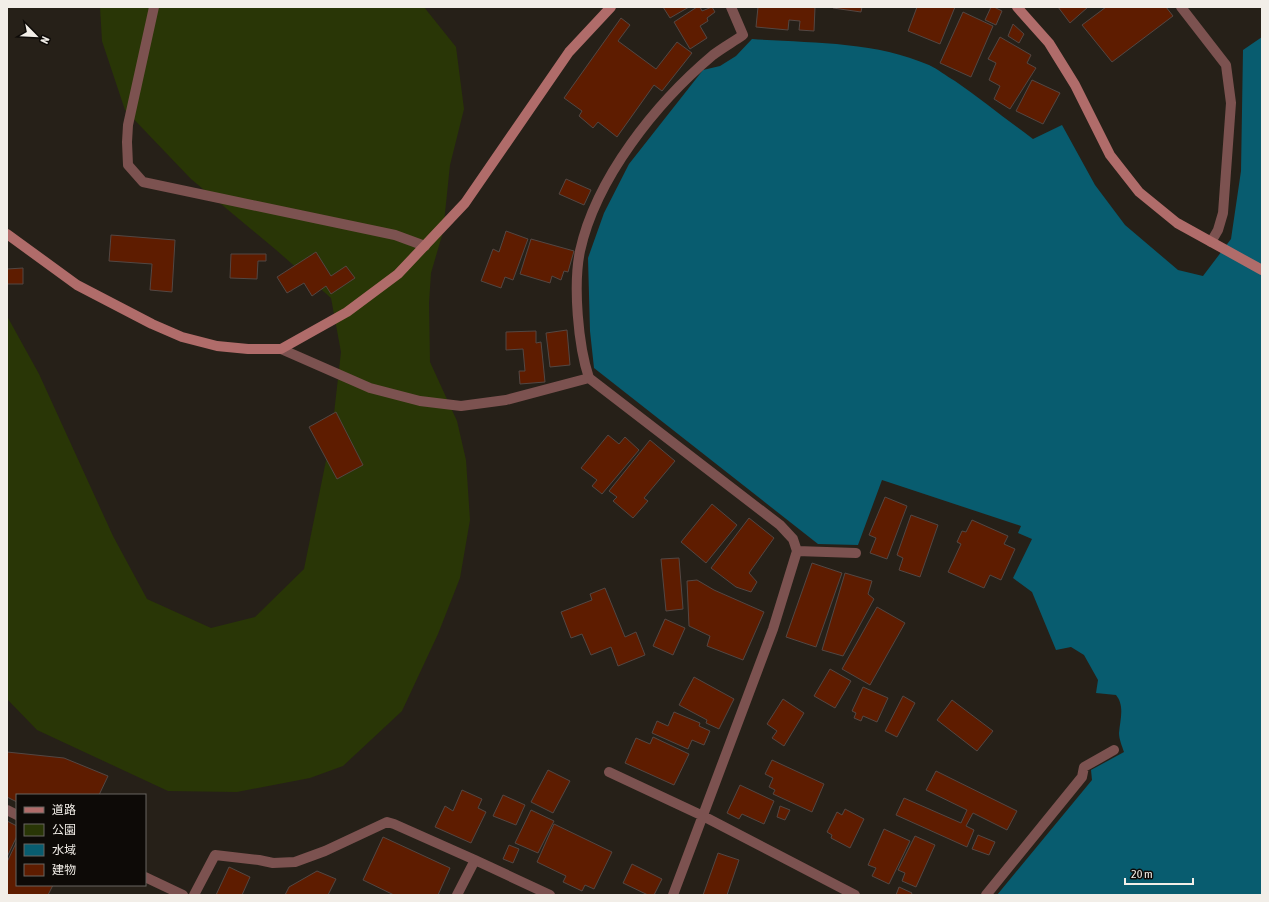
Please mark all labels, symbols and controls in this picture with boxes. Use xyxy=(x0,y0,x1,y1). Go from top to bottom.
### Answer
north arrow xyxy=(16,16,56,56)
text: N xyxy=(38,35,52,45)
legend xyxy=(16,794,146,886)
text: 道路 xyxy=(52,803,76,817)
text: 公園 xyxy=(52,823,76,837)
text: 水域 xyxy=(52,843,76,857)
scale bar xyxy=(1125,860,1193,886)
text: 建物 xyxy=(52,863,76,877)
text: 20 m xyxy=(1131,867,1153,881)

